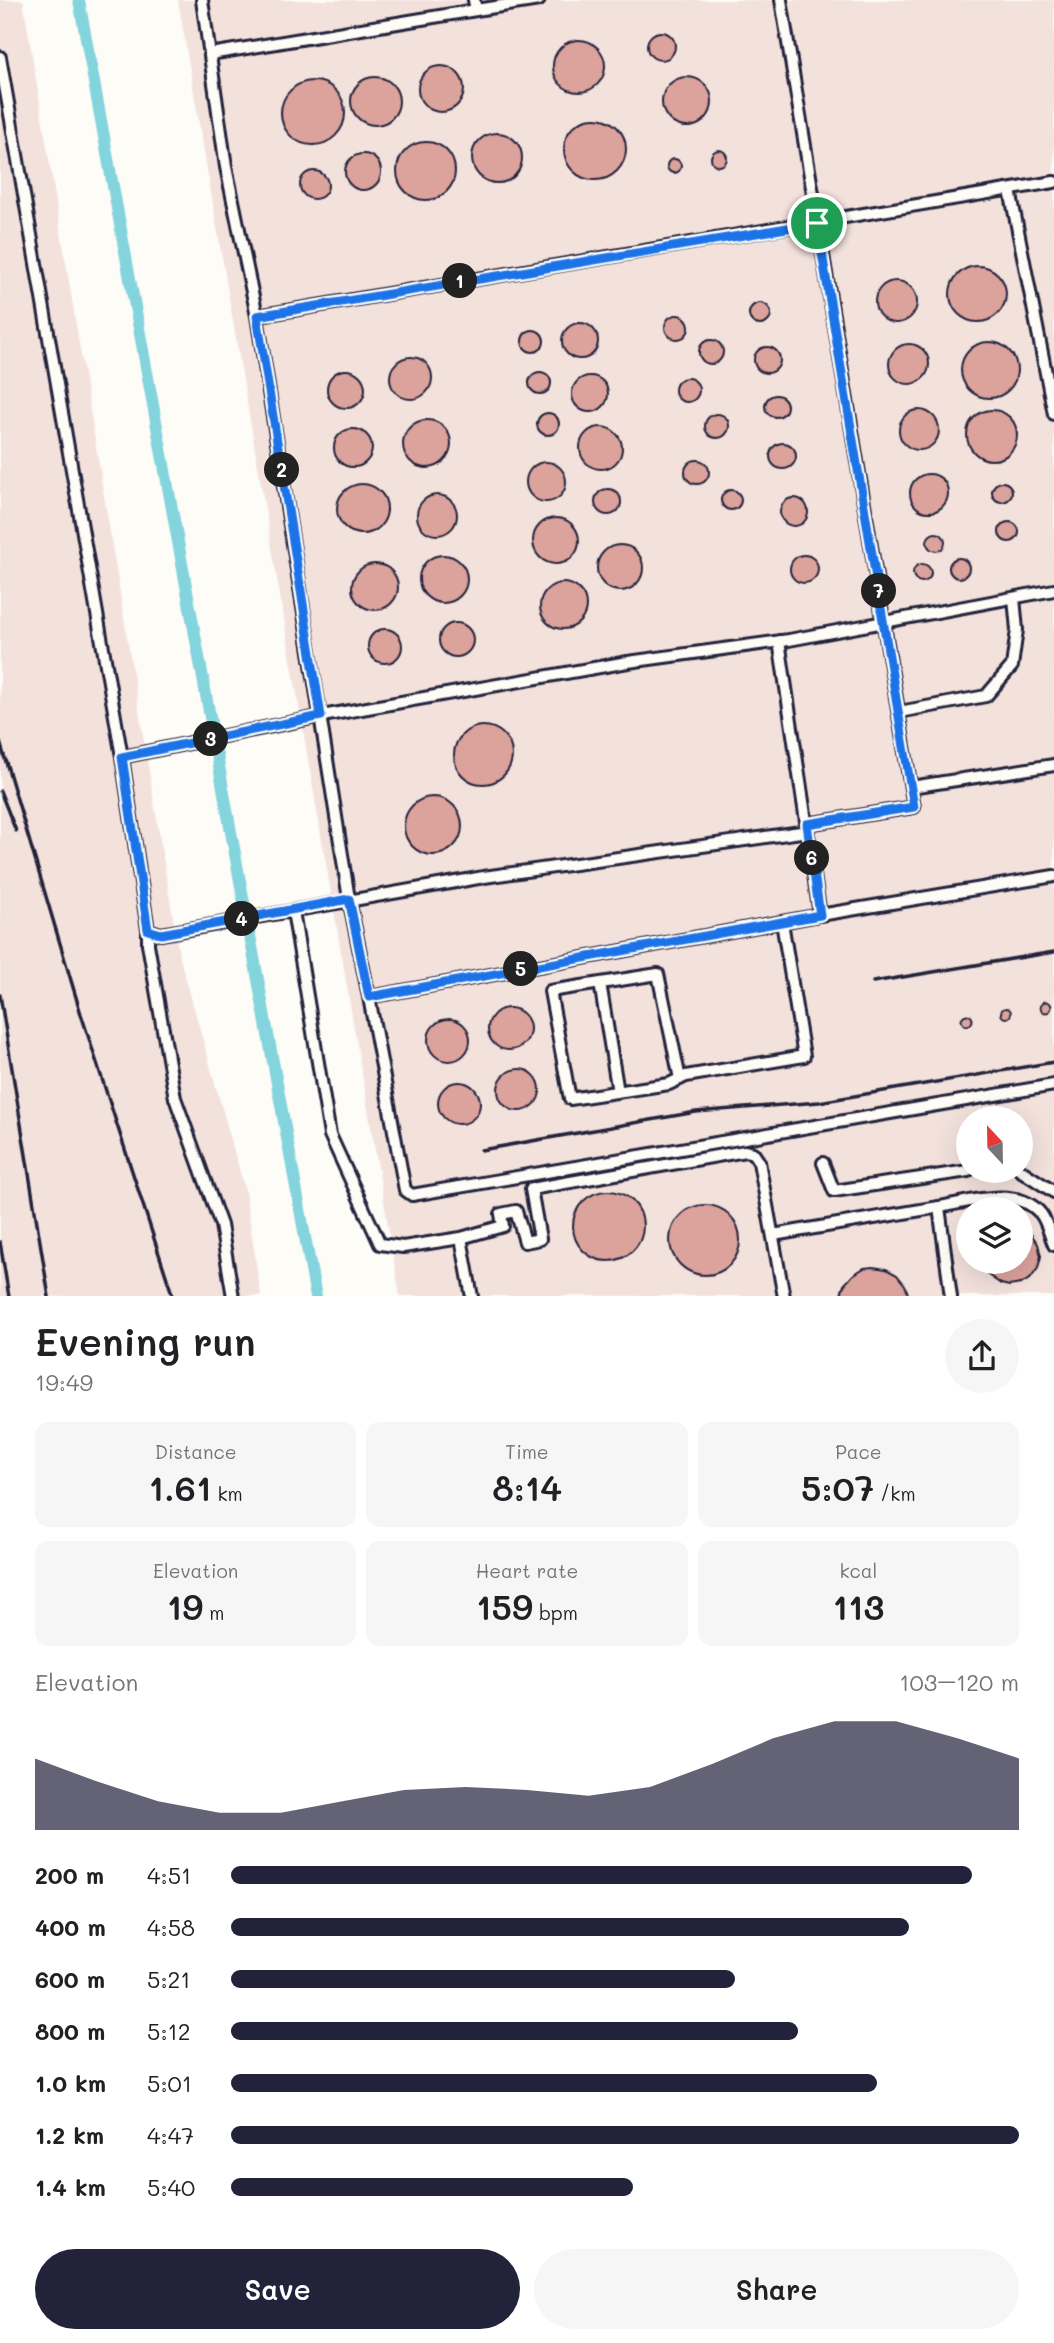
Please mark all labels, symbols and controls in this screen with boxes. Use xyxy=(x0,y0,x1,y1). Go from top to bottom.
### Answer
pin xyxy=(787,193,847,253)
icon: arrive xyxy=(798,204,836,242)
pin: 1 xyxy=(442,264,477,298)
text: 1 xyxy=(455,268,464,293)
pin: 2 xyxy=(264,452,300,488)
text: 2 xyxy=(276,457,287,482)
pin: 7 xyxy=(862,574,896,608)
text: 7 xyxy=(873,578,884,603)
pin: 3 xyxy=(194,722,228,756)
text: 3 xyxy=(205,726,216,751)
pin: 6 xyxy=(794,840,830,876)
text: 6 xyxy=(806,845,817,870)
pin: 4 xyxy=(224,902,260,936)
text: 4 xyxy=(235,906,248,931)
pin: 5 xyxy=(504,951,538,986)
text: 5 xyxy=(515,956,526,981)
north arrow xyxy=(956,1106,1032,1183)
map controls xyxy=(956,1106,1033,1274)
button: layers xyxy=(956,1197,1033,1274)
text: Evening run xyxy=(35,1316,256,1366)
button: share xyxy=(945,1319,1019,1393)
text: 19:49 xyxy=(35,1367,93,1397)
text: Distance xyxy=(155,1439,237,1464)
text: Time xyxy=(505,1439,549,1464)
text: Pace xyxy=(835,1439,882,1464)
text: 1.61 xyxy=(149,1464,211,1510)
text: 8:14 xyxy=(492,1464,562,1510)
text: 5:07 xyxy=(801,1464,874,1510)
text: km xyxy=(211,1481,243,1506)
text: /km xyxy=(874,1481,916,1506)
text: Elevation xyxy=(153,1558,238,1583)
text: Heart rate xyxy=(476,1558,578,1583)
text: kcal xyxy=(839,1558,877,1583)
text: 19 xyxy=(167,1583,203,1629)
text: 159 xyxy=(476,1583,533,1629)
text: 113 xyxy=(832,1583,884,1629)
text: m xyxy=(203,1600,225,1625)
text: bpm xyxy=(533,1600,578,1625)
text: Elevation xyxy=(35,1667,138,1697)
text: 103–120 m xyxy=(899,1667,1019,1697)
text: 200 m xyxy=(35,1860,104,1890)
text: 4:51 xyxy=(147,1860,191,1890)
text: 400 m xyxy=(35,1912,106,1942)
text: 4:58 xyxy=(147,1912,195,1942)
text: 600 m xyxy=(35,1964,105,1994)
text: 5:21 xyxy=(147,1964,191,1994)
text: 800 m xyxy=(35,2016,105,2046)
text: 5:12 xyxy=(147,2016,191,2046)
text: 1.0 km xyxy=(35,2068,106,2098)
text: 5:01 xyxy=(147,2068,192,2098)
text: 1.2 km xyxy=(35,2120,104,2150)
text: 4:47 xyxy=(147,2120,194,2150)
text: 1.4 km xyxy=(35,2172,106,2202)
text: 5:40 xyxy=(147,2172,195,2202)
button: Save xyxy=(35,2249,520,2329)
button: Share xyxy=(534,2249,1019,2329)

